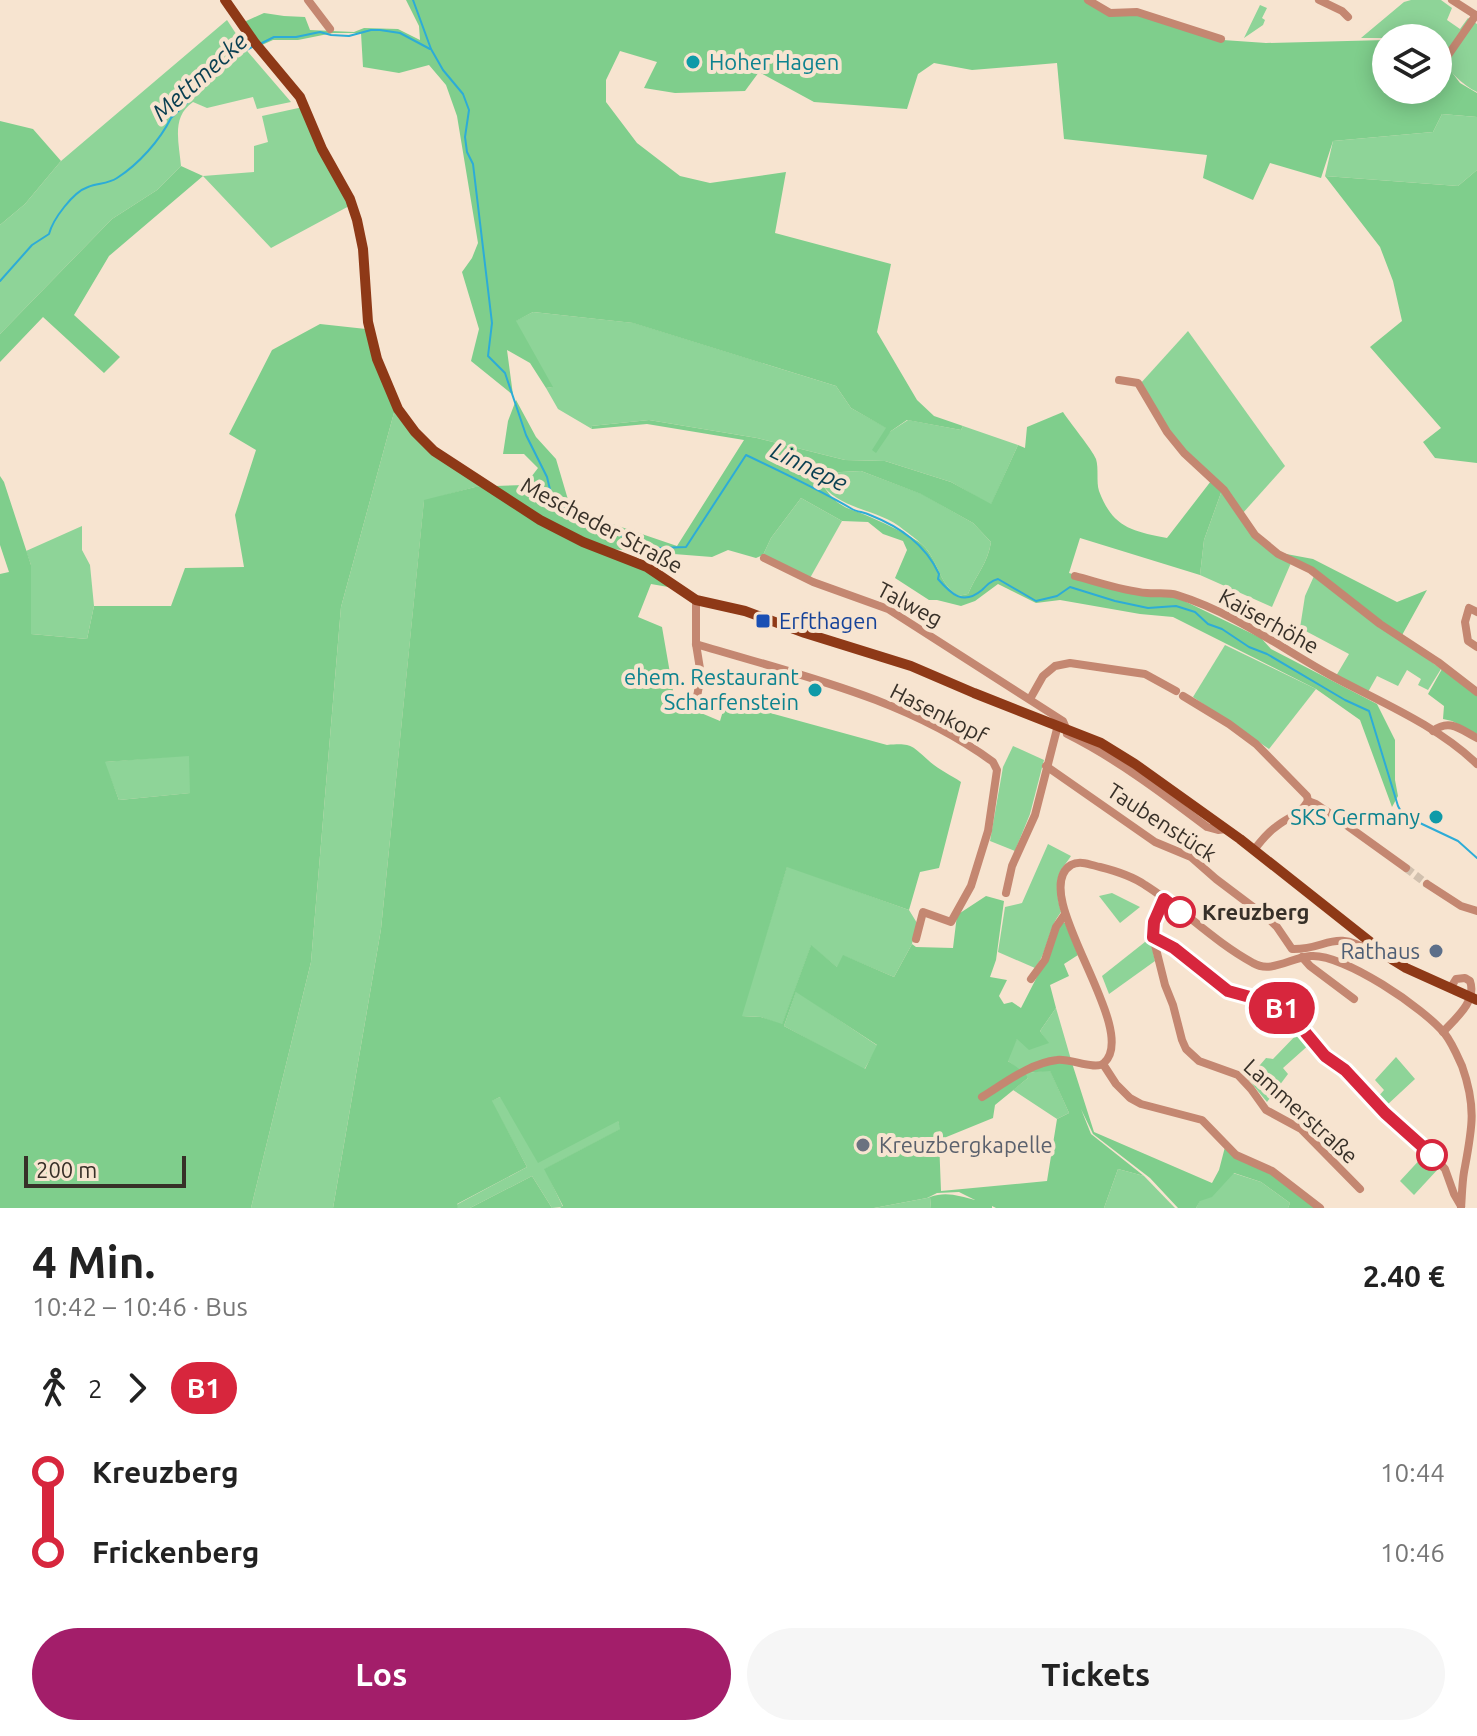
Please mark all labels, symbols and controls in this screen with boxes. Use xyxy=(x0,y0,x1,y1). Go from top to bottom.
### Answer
map controls xyxy=(1372,24,1452,104)
button: layers xyxy=(1372,24,1452,104)
water label: Mettmecke xyxy=(147,27,253,126)
place label: Hoher Hagen xyxy=(709,49,839,74)
marker: Hoher Hagen xyxy=(684,53,702,71)
water label: Linnepe xyxy=(767,437,852,497)
street label: Mescheder Straße xyxy=(517,471,687,578)
street label: Talweg xyxy=(873,576,947,631)
street label: Kaiserhöhe xyxy=(1215,583,1323,658)
place label: Erfthagen xyxy=(779,608,878,633)
marker: Erfthagen xyxy=(754,612,772,630)
place label: ehem. Restaurant Scharfenstein xyxy=(624,664,799,714)
street label: Hasenkopf xyxy=(886,677,993,748)
marker: ehem. Restaurant Scharfenstein xyxy=(806,681,824,699)
street label: Taubenstück xyxy=(1103,777,1221,866)
place label: SKS Germany xyxy=(1290,804,1420,829)
marker: SKS Germany xyxy=(1427,808,1445,826)
marker: Kreuzberg xyxy=(1165,897,1195,927)
place label: Kreuzberg xyxy=(1202,899,1310,924)
place label: Rathaus xyxy=(1340,938,1420,963)
marker: Rathaus xyxy=(1427,942,1445,960)
line badge: B1 xyxy=(1246,982,1318,1034)
text: B1 xyxy=(1265,992,1299,1023)
street label: Lammerstraße xyxy=(1239,1053,1363,1168)
place label: Kreuzbergkapelle xyxy=(879,1132,1053,1157)
marker: Kreuzbergkapelle xyxy=(854,1136,872,1154)
unlabelled marker xyxy=(1417,1140,1447,1170)
scale bar xyxy=(24,1152,186,1188)
text: 200 m xyxy=(36,1157,97,1182)
text: 4 Min. xyxy=(32,1237,155,1286)
text: 2.40 € xyxy=(1363,1259,1445,1293)
text: 10:42 – 10:46 · Bus xyxy=(32,1292,248,1321)
icon: walk xyxy=(32,1366,76,1410)
icon: forward xyxy=(115,1366,159,1410)
text: B1 xyxy=(187,1372,221,1403)
text: 2 xyxy=(88,1374,103,1403)
text: Kreuzberg xyxy=(92,1455,239,1489)
text: 10:44 xyxy=(1380,1458,1445,1487)
text: Frickenberg xyxy=(92,1535,259,1569)
text: 10:46 xyxy=(1380,1538,1445,1567)
button: Los xyxy=(32,1628,731,1720)
button: Tickets xyxy=(747,1628,1445,1720)

